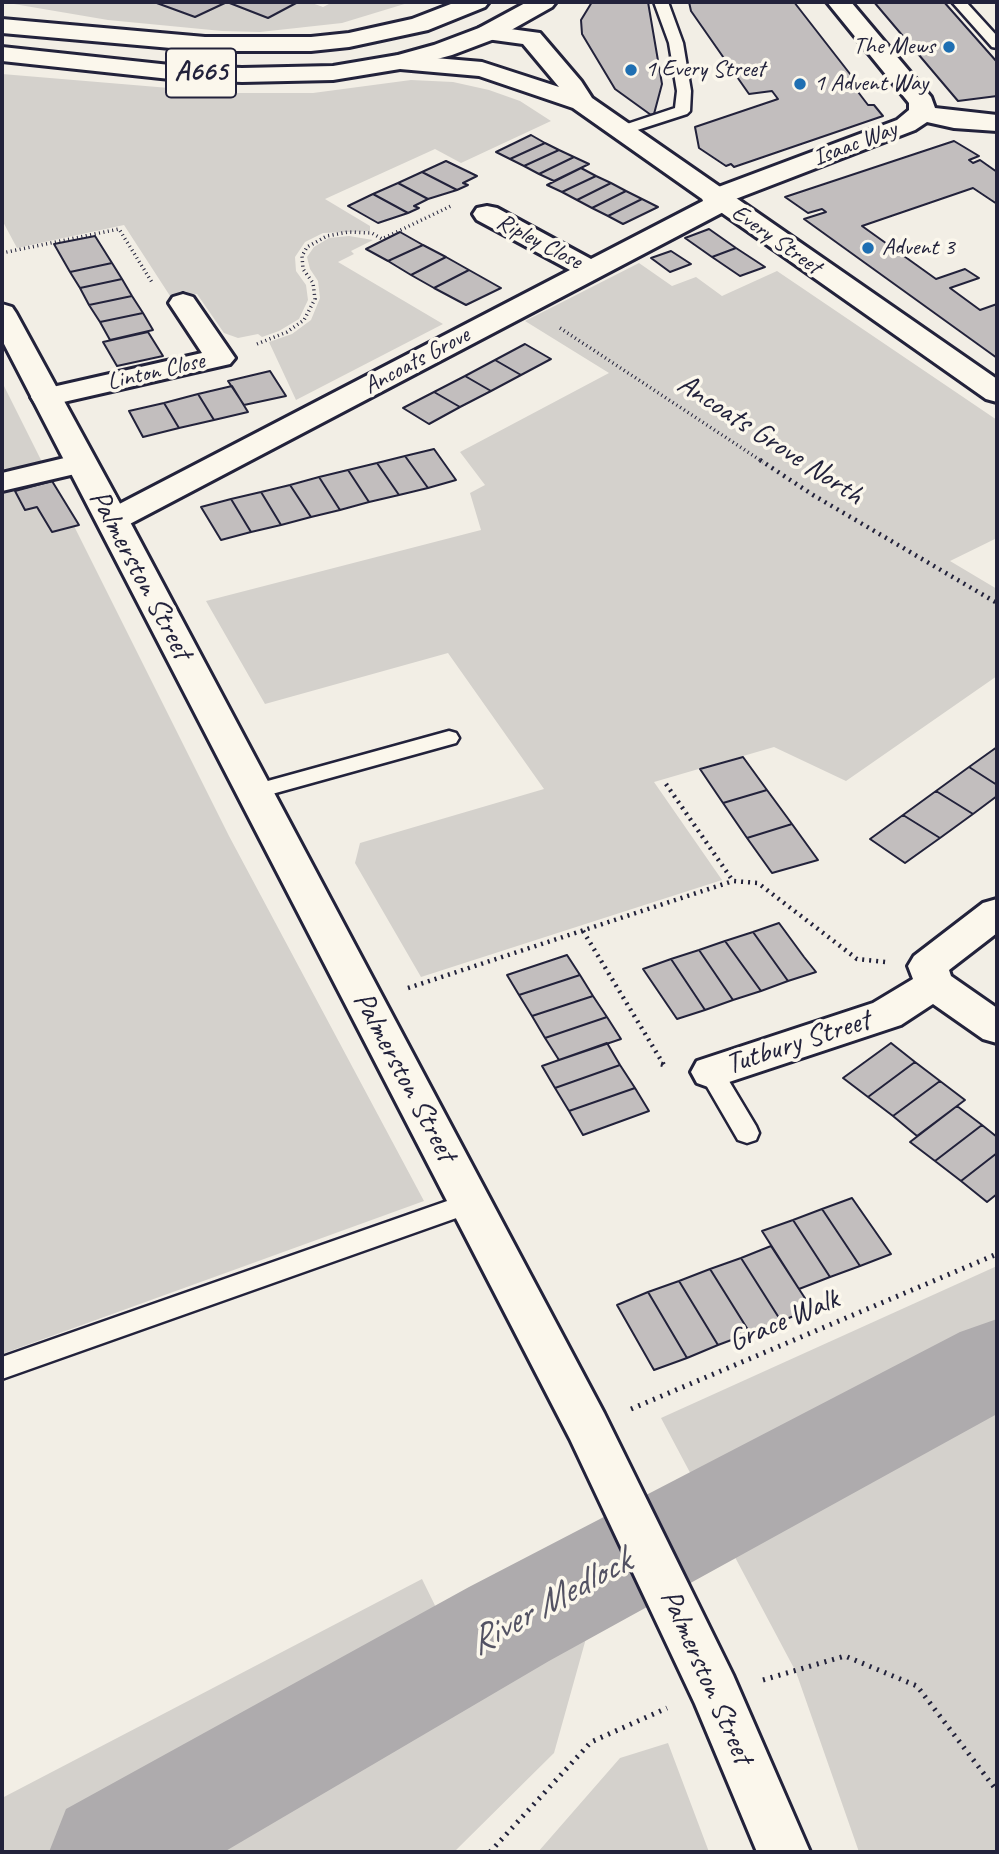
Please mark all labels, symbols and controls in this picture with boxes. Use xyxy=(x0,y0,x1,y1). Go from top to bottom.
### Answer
place label: The Mews xyxy=(853,33,935,61)
marker: The Mews xyxy=(941,39,957,55)
road number: A665 xyxy=(166,48,236,98)
place label: 1 Every Street xyxy=(645,56,765,84)
marker: 1 Every Street xyxy=(623,62,639,78)
place label: 1 Advent Way xyxy=(814,70,928,98)
marker: 1 Advent Way xyxy=(792,76,808,92)
street label: Isaac Way xyxy=(809,115,901,173)
street label: Every Street xyxy=(726,199,826,281)
street label: Ripley Close xyxy=(492,208,586,276)
place label: Advent 3 xyxy=(882,234,955,262)
marker: Advent 3 xyxy=(860,240,876,256)
street label: Ancoats Grove xyxy=(359,321,475,401)
street label: Linton Close xyxy=(105,347,207,397)
street label: Ancoats Grove North xyxy=(670,366,870,514)
street label: Palmerston Street xyxy=(80,484,200,666)
street label: Palmerston Street xyxy=(344,986,464,1168)
street label: Tutbury Street xyxy=(721,1003,875,1083)
street label: Grace Walk xyxy=(723,1282,845,1360)
water label: River Medlock xyxy=(461,1540,639,1666)
street label: Palmerston Street xyxy=(652,1584,760,1770)

